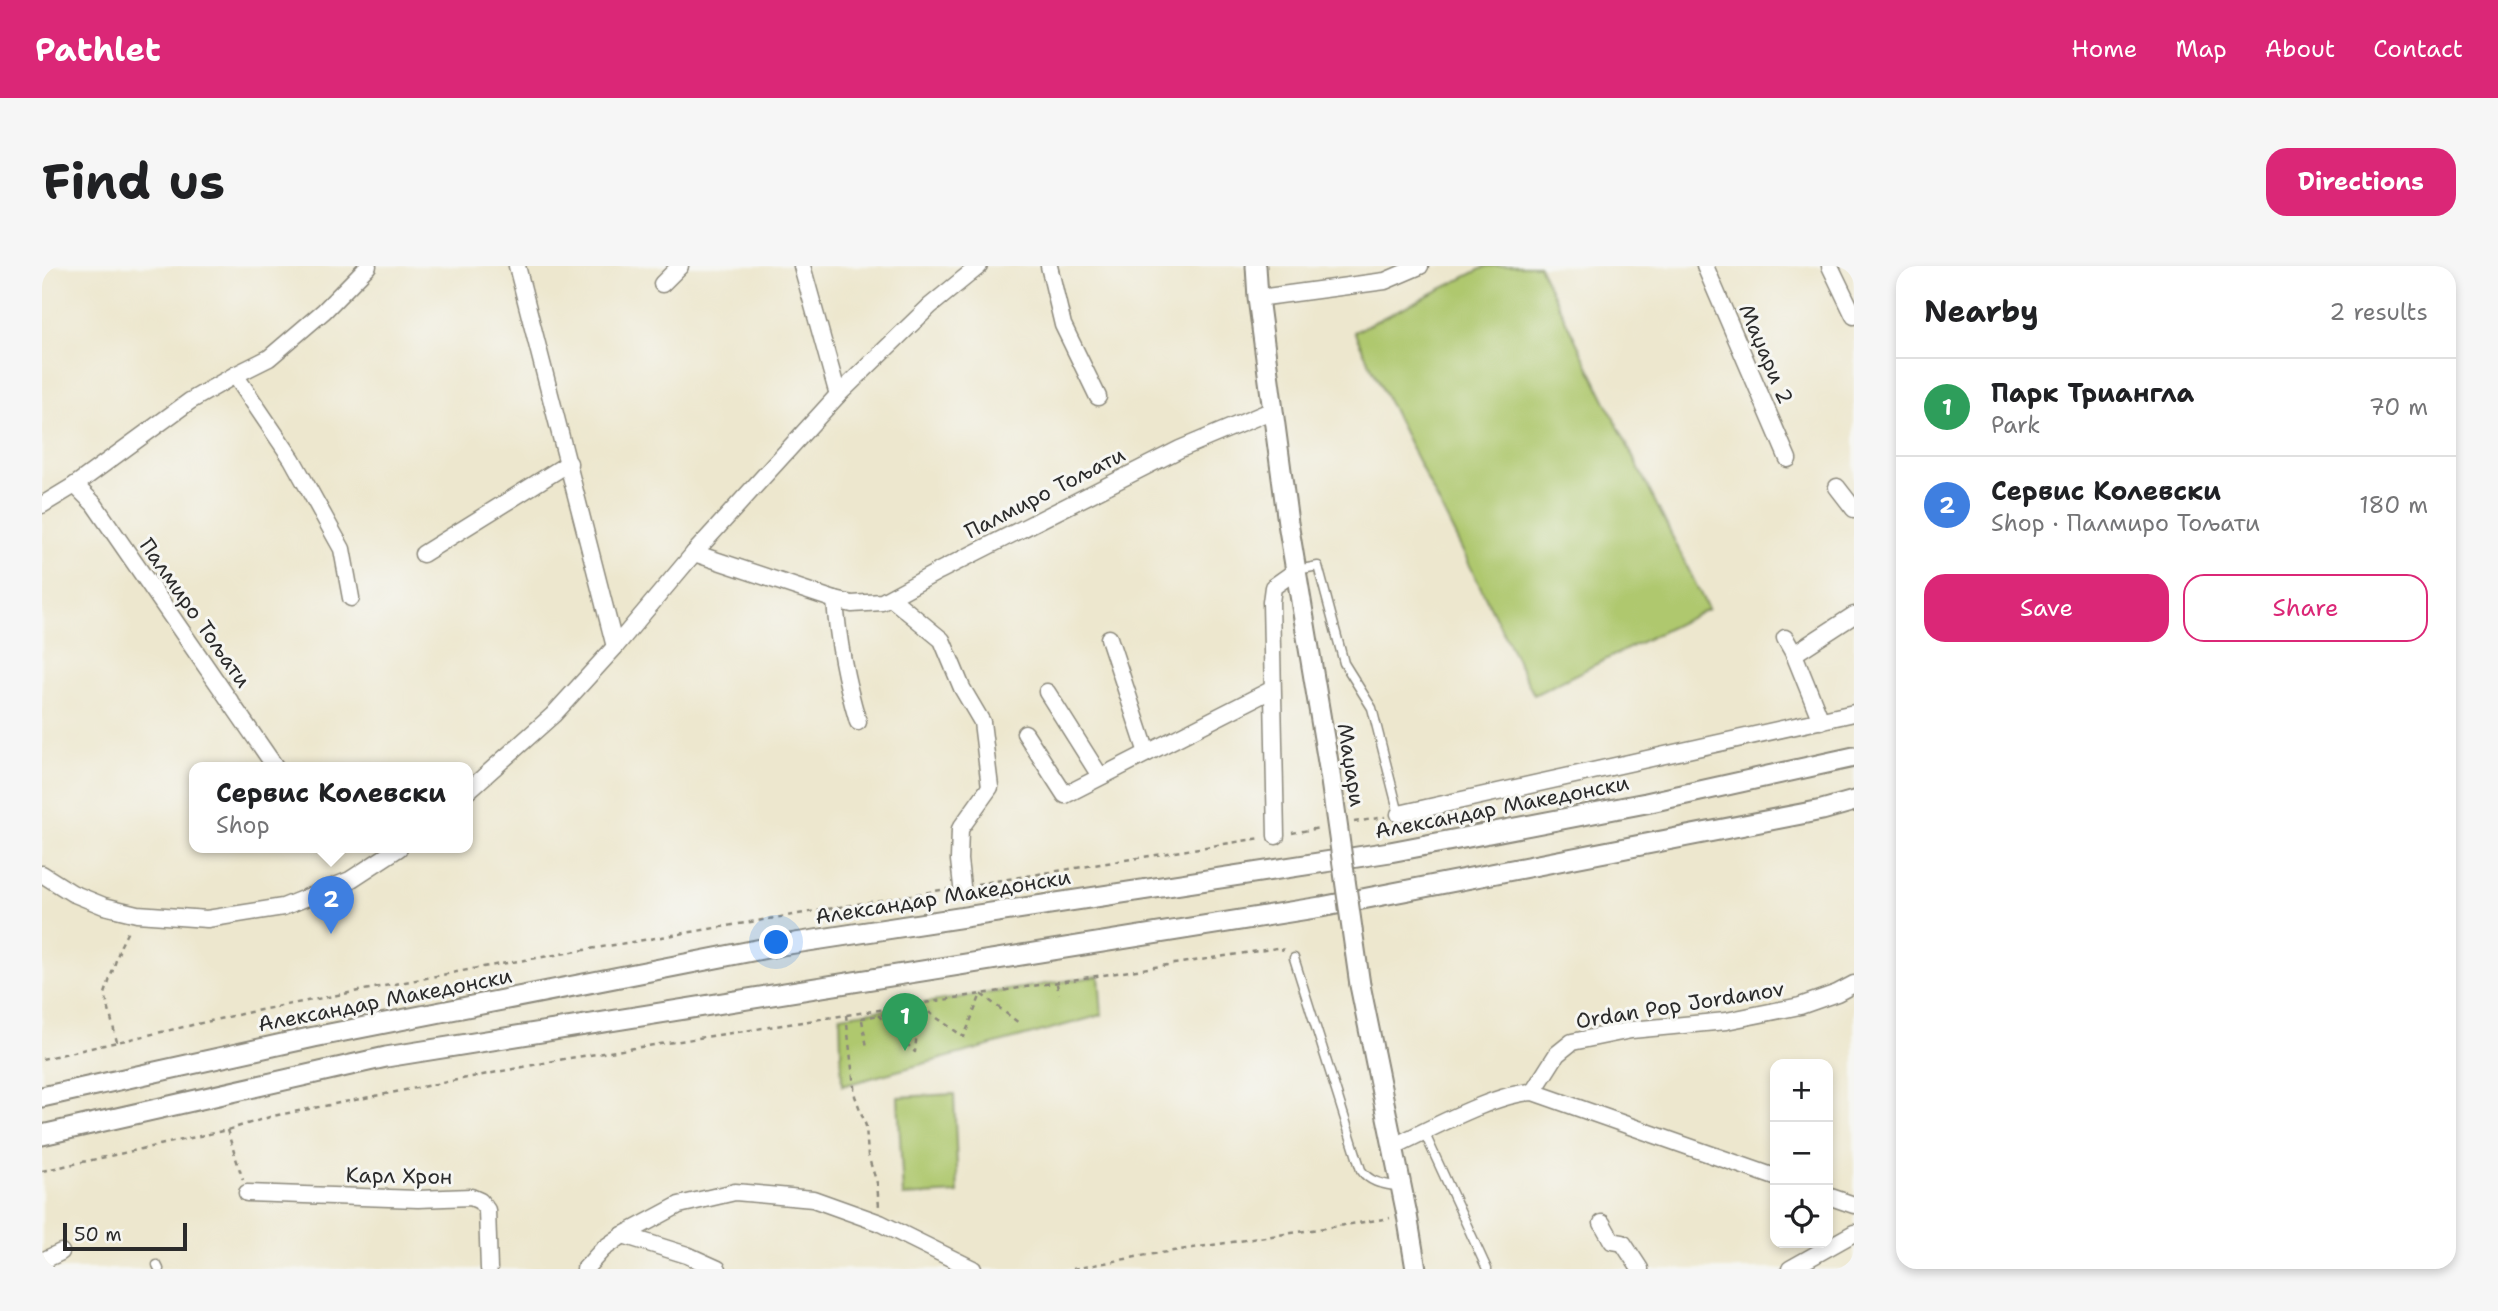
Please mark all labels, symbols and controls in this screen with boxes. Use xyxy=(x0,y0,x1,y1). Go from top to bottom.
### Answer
text: Pathlet xyxy=(35,27,161,72)
text: Home xyxy=(2071,33,2137,65)
text: Map xyxy=(2175,33,2227,65)
text: About xyxy=(2265,33,2335,65)
text: Contact xyxy=(2373,33,2463,65)
button: Directions xyxy=(2266,148,2456,216)
text: Find us xyxy=(42,149,225,215)
text: Nearby xyxy=(1924,291,2039,332)
text: 2 results xyxy=(2329,297,2428,327)
street label: Маџари 2 xyxy=(1732,300,1800,408)
text: Парк Триангла xyxy=(1991,375,2194,410)
text: 1 xyxy=(1942,392,1952,422)
text: 70 m xyxy=(2369,392,2428,422)
text: Park xyxy=(1991,410,2040,440)
street label: Палмиро Тољати xyxy=(960,440,1130,546)
text: Сервис Колевски xyxy=(1991,473,2221,508)
text: 2 xyxy=(1939,490,1955,520)
text: 180 m xyxy=(2359,490,2428,520)
text: Shop · Палмиро Тољати xyxy=(1991,508,2260,538)
street label: Палмиро Тољати xyxy=(133,533,257,694)
button: Save xyxy=(1924,574,2169,642)
button: Share xyxy=(2183,574,2428,642)
street label: Маџари xyxy=(1331,721,1371,809)
popup xyxy=(189,762,473,853)
street label: Александар Македонски xyxy=(1373,769,1632,845)
text: Сервис Колевски xyxy=(216,775,446,810)
text: Shop xyxy=(216,810,270,840)
street label: Александар Македонски xyxy=(813,863,1073,931)
pin: 2 xyxy=(308,876,354,934)
your location xyxy=(759,925,793,959)
street label: Александар Македонски xyxy=(256,962,515,1038)
street label: Ordan Pop Jordanov xyxy=(1574,975,1787,1035)
pin: 1 xyxy=(882,993,928,1051)
map controls xyxy=(1770,1059,1833,1248)
button: + xyxy=(1770,1059,1833,1122)
button: − xyxy=(1770,1122,1833,1185)
street label: Карл Хрон xyxy=(345,1161,453,1191)
button: locate xyxy=(1770,1185,1833,1248)
scale bar xyxy=(63,1220,187,1252)
text: 50 m xyxy=(74,1222,122,1247)

